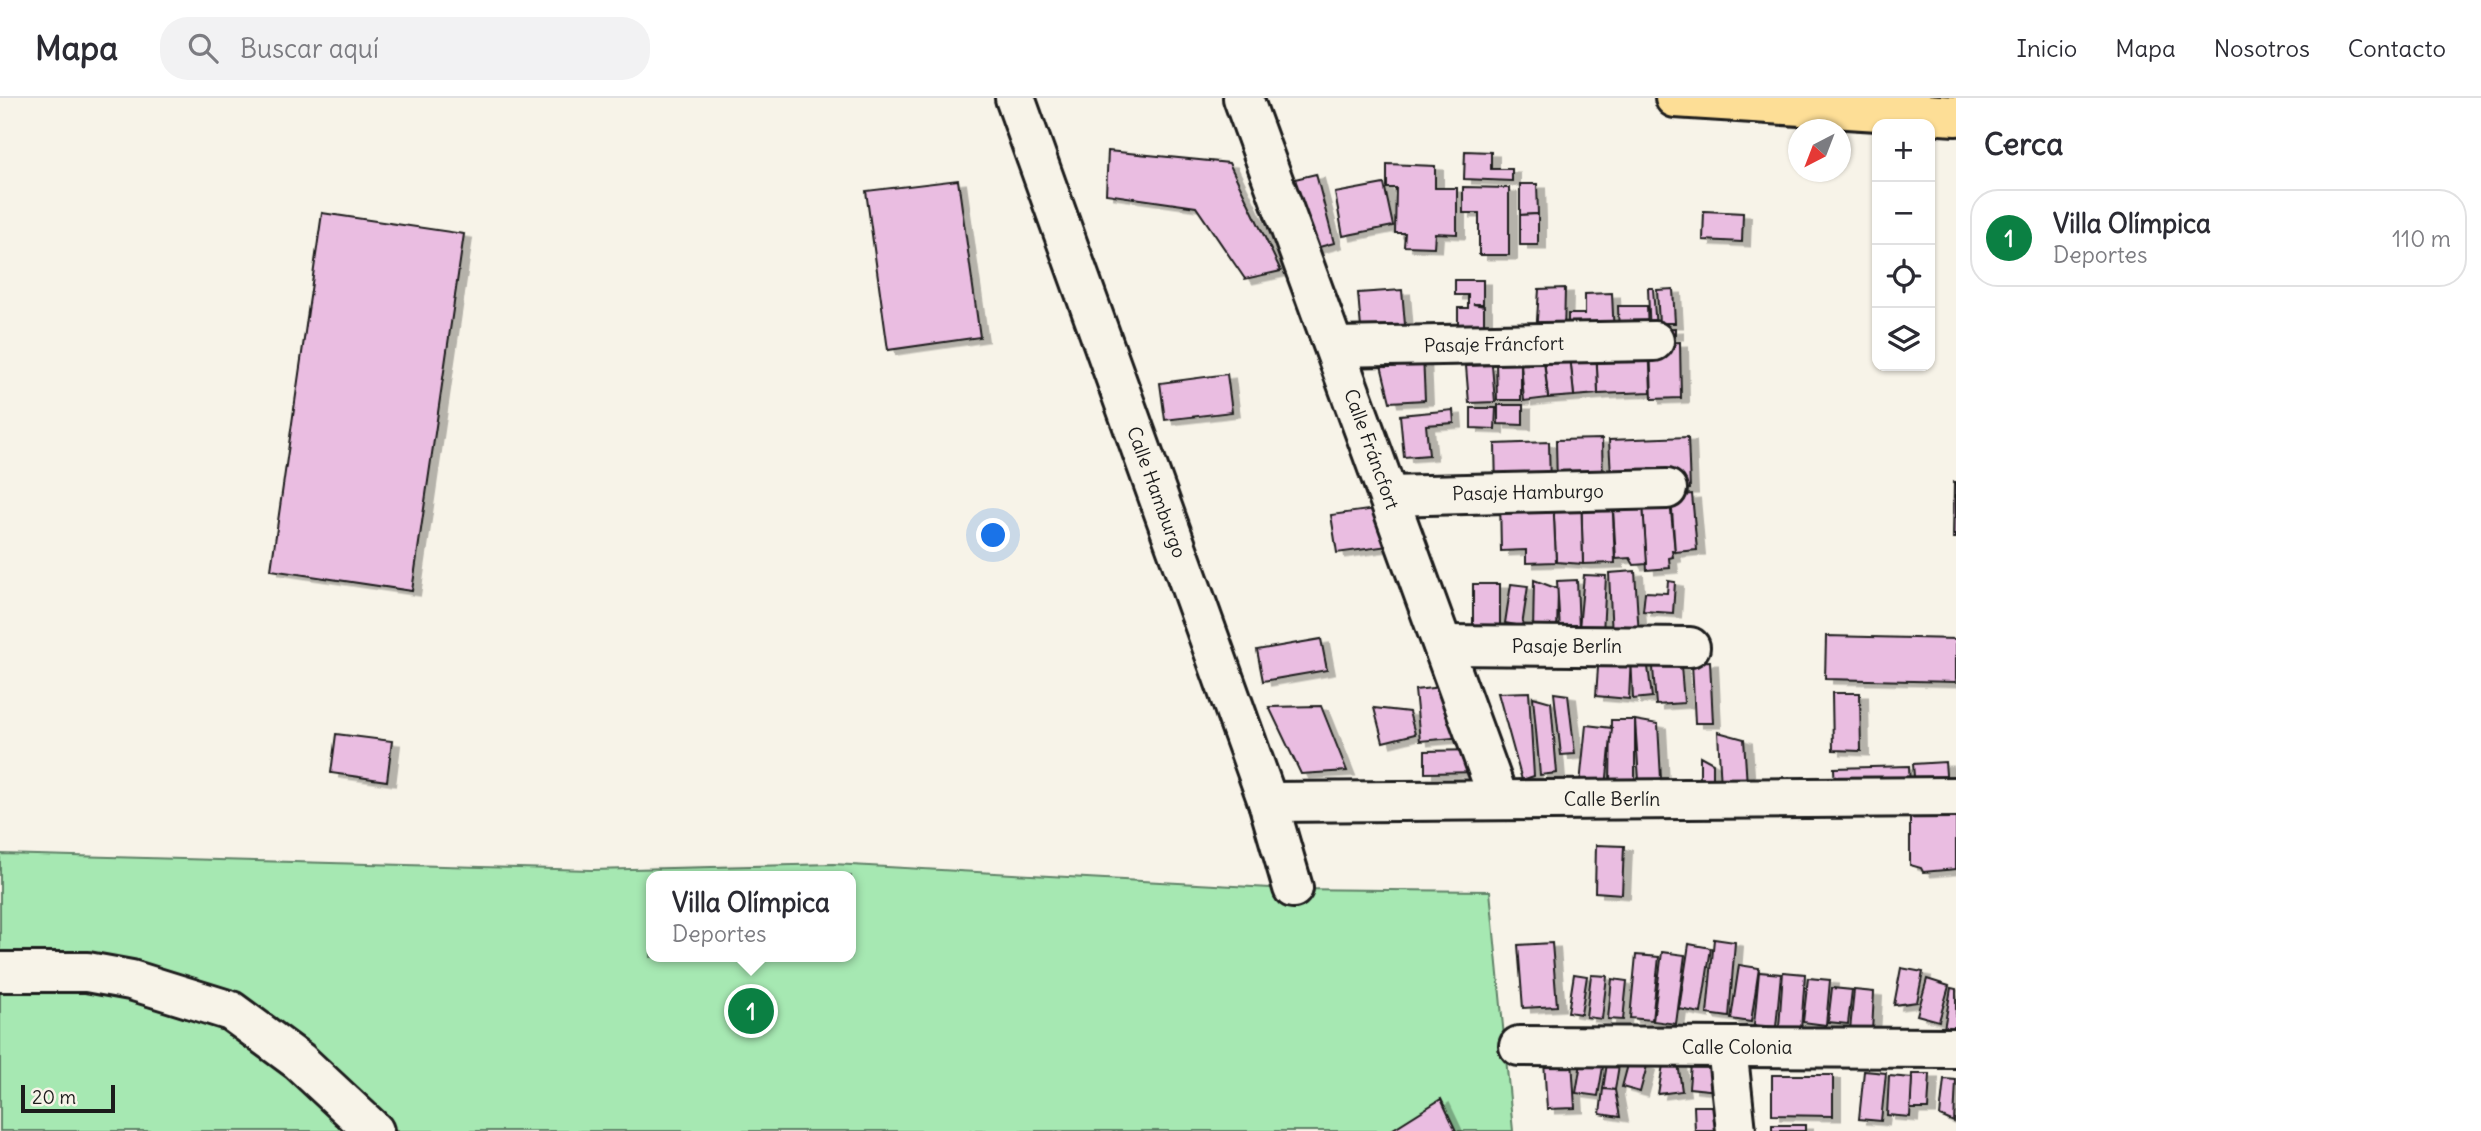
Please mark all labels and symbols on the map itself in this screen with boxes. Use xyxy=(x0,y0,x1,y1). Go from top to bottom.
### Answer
north arrow xyxy=(1788,119,1851,182)
street label: Pasaje Fráncfort xyxy=(1424,331,1564,357)
street label: Calle Fráncfort xyxy=(1339,386,1405,512)
street label: Calle Hamburgo xyxy=(1122,423,1192,561)
street label: Pasaje Hamburgo xyxy=(1452,479,1604,505)
your location xyxy=(976,518,1010,552)
street label: Pasaje Berlín xyxy=(1512,634,1622,658)
street label: Calle Berlín xyxy=(1564,787,1660,811)
pin: 1 xyxy=(728,985,774,1037)
street label: Calle Colonia xyxy=(1682,1035,1792,1059)
scale bar xyxy=(21,1082,116,1114)

